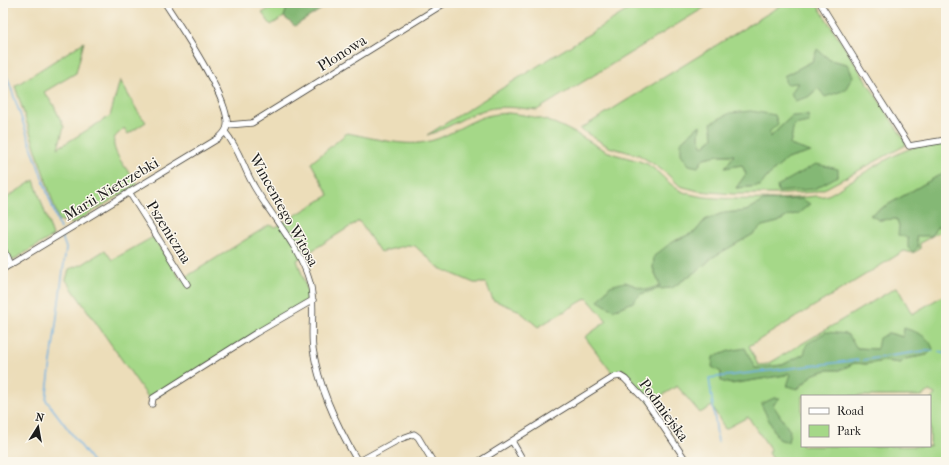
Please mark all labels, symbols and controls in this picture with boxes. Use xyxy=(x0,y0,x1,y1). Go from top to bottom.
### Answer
street label: Plonowa xyxy=(314,30,371,75)
street label: Wincentego Witosa xyxy=(245,150,323,271)
street label: Marii Nietrzebki xyxy=(60,153,162,224)
street label: Pszeniczna xyxy=(143,197,196,268)
street label: Podmiejska xyxy=(635,375,693,446)
legend xyxy=(801,395,931,447)
text: Road xyxy=(837,404,864,418)
north arrow xyxy=(18,407,58,447)
text: N xyxy=(34,410,46,425)
text: Park xyxy=(837,424,862,438)

